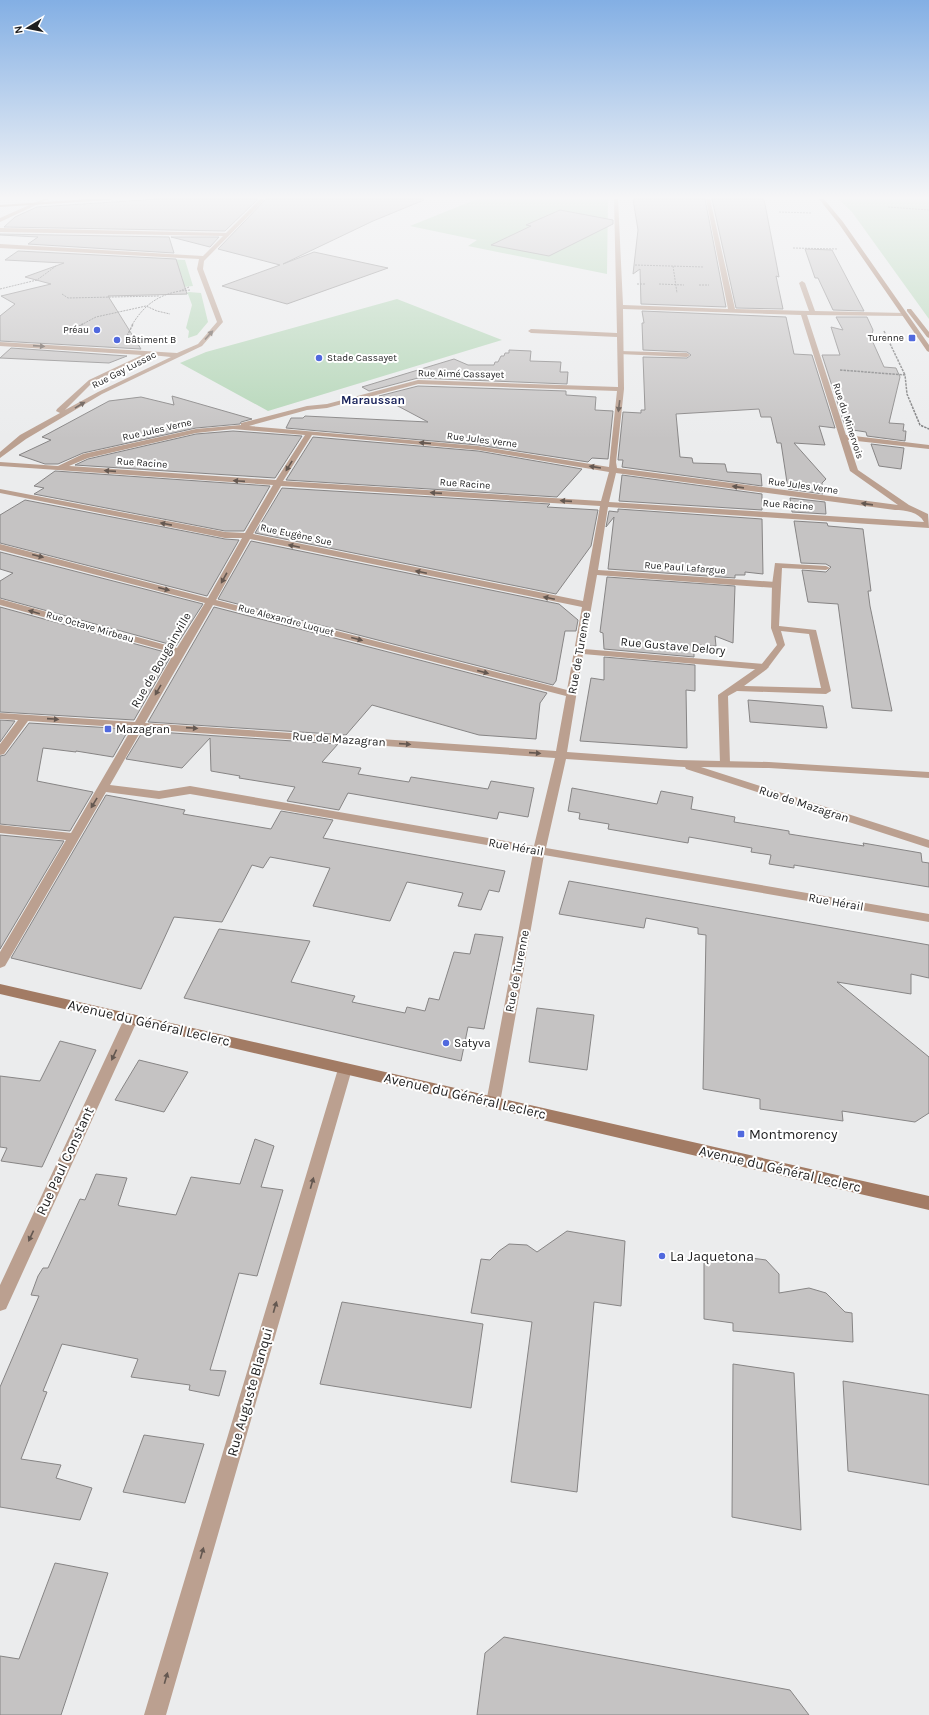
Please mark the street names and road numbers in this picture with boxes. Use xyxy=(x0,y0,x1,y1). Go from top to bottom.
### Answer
street label: Rue Gay Lussac xyxy=(90,349,158,391)
street label: Rue Aimé Cassayet xyxy=(418,367,505,381)
street label: Rue du Minervois xyxy=(830,382,866,460)
street label: Rue Jules Verne xyxy=(121,416,193,444)
street label: Rue Jules Verne xyxy=(446,430,518,450)
street label: Rue Racine xyxy=(116,455,168,471)
street label: Rue Jules Verne xyxy=(767,475,839,497)
street label: Rue Racine xyxy=(439,476,491,492)
street label: Rue Racine xyxy=(762,497,814,513)
street label: Rue Eugène Sue xyxy=(259,522,333,548)
street label: Rue Paul Lafargue xyxy=(644,559,726,577)
street label: Rue Alexandre Luquet xyxy=(237,601,335,639)
street label: Rue Octave Mirbeau xyxy=(45,609,135,645)
street label: Rue de Bougainville xyxy=(128,610,194,710)
street label: Rue de Turenne xyxy=(565,611,593,695)
street label: Rue Gustave Delory xyxy=(620,634,726,658)
street label: Rue de Mazagran xyxy=(292,729,386,749)
street label: Rue de Mazagran xyxy=(757,783,851,825)
street label: Rue Hérail xyxy=(487,835,545,859)
street label: Rue Hérail xyxy=(807,890,865,914)
street label: Rue de Turenne xyxy=(502,929,532,1013)
street label: Avenue du Général Leclerc xyxy=(66,996,232,1050)
street label: Avenue du Général Leclerc xyxy=(382,1069,548,1123)
street label: Rue Paul Constant xyxy=(32,1104,98,1218)
street label: Avenue du Général Leclerc xyxy=(697,1142,863,1196)
street label: Rue Auguste Blanqui xyxy=(223,1326,277,1458)

